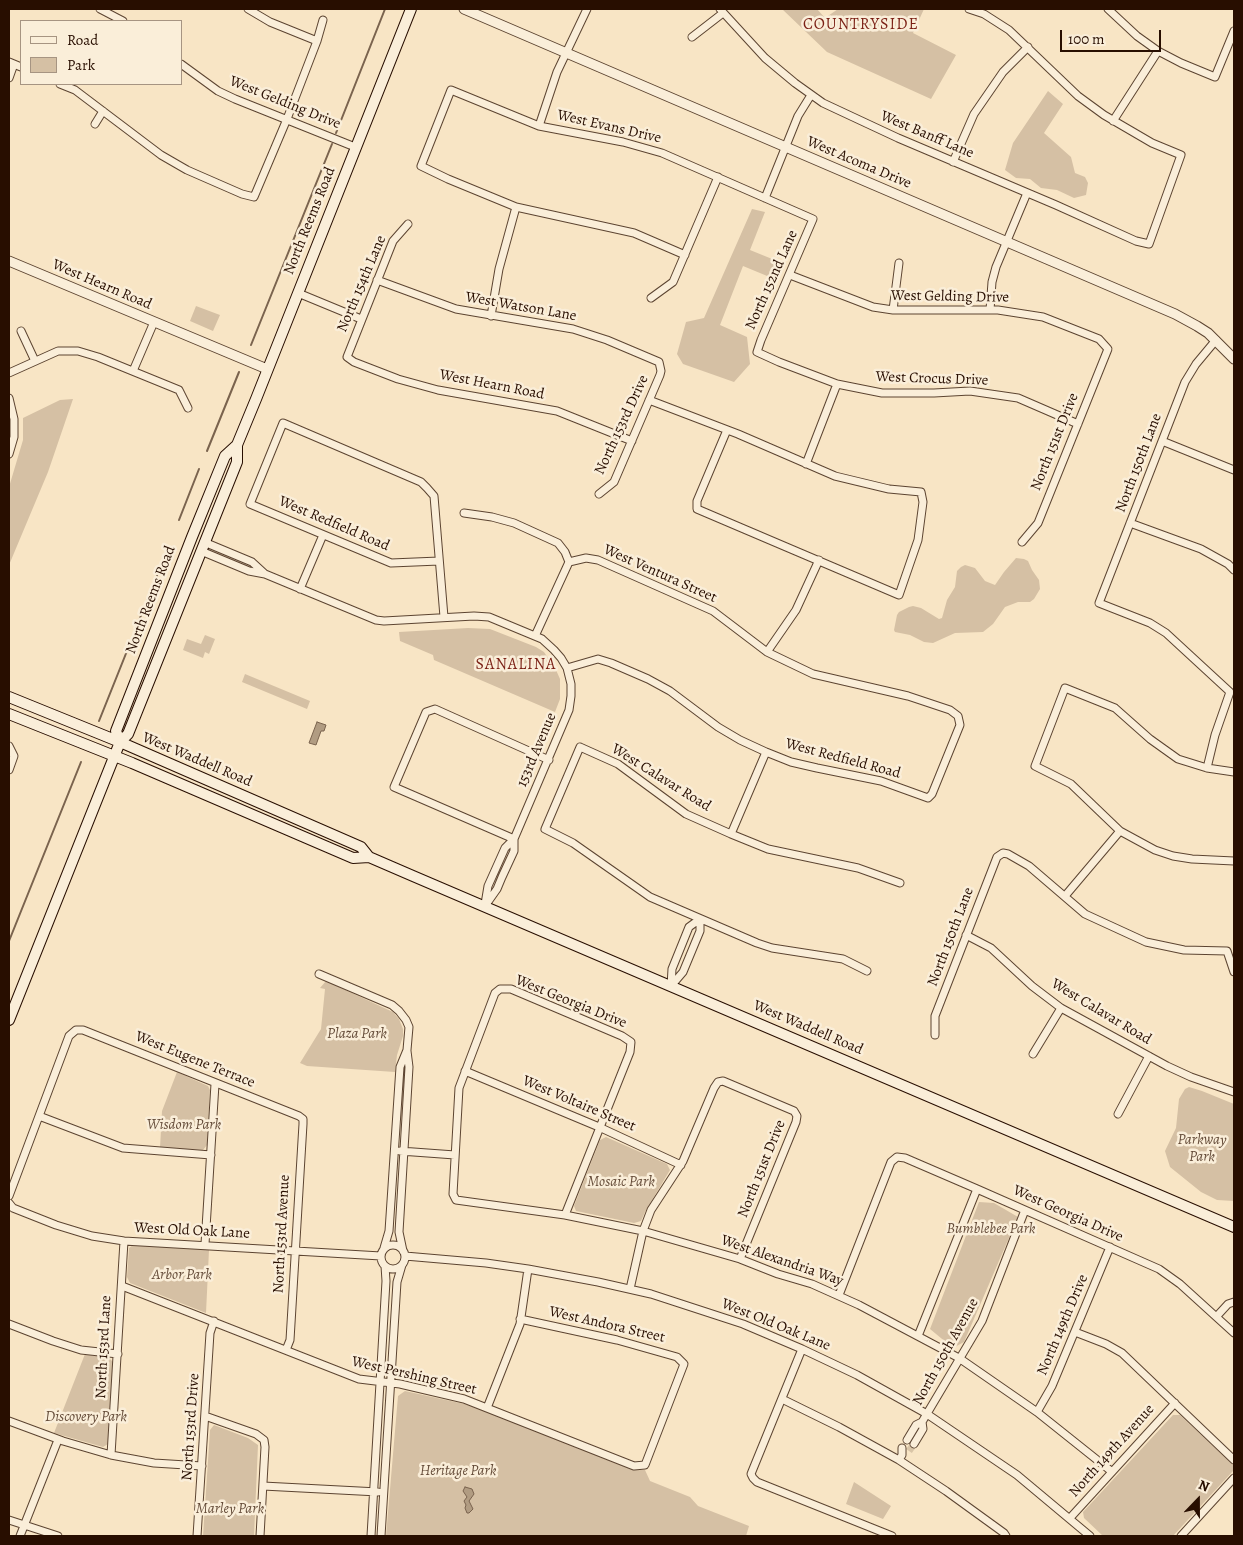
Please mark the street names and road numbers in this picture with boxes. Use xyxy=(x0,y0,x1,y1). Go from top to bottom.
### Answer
street label: West Gelding Drive xyxy=(227,73,343,133)
street label: West Evans Drive xyxy=(555,106,663,148)
street label: West Banff Lane xyxy=(878,107,976,163)
street label: West Acoma Drive xyxy=(804,133,914,193)
street label: North Reems Road xyxy=(280,165,340,277)
street label: North 152nd Lane xyxy=(742,227,802,333)
street label: North 154th Lane xyxy=(334,233,390,335)
street label: West Hearn Road xyxy=(50,256,154,314)
street label: West Gelding Drive xyxy=(891,287,1009,307)
street label: West Watson Lane xyxy=(464,288,578,326)
street label: West Hearn Road xyxy=(438,366,546,404)
street label: West Crocus Drive xyxy=(875,368,989,390)
street label: North 153rd Drive xyxy=(591,372,653,478)
street label: North 151st Drive xyxy=(1027,390,1083,494)
street label: North 150th Lane xyxy=(1112,411,1166,515)
street label: West Redfield Road xyxy=(276,493,392,555)
street label: West Ventura Street xyxy=(601,541,719,607)
street label: North Reems Road xyxy=(122,543,180,657)
street label: 153rd Avenue xyxy=(513,710,561,790)
street label: West Waddell Road xyxy=(139,729,255,791)
street label: West Redfield Road xyxy=(783,735,903,783)
street label: West Calavar Road xyxy=(608,740,714,816)
street label: North 150th Lane xyxy=(924,885,978,989)
street label: West Georgia Drive xyxy=(513,971,629,1033)
street label: West Calavar Road xyxy=(1048,975,1154,1049)
street label: West Waddell Road xyxy=(750,997,866,1059)
street label: West Eugene Terrace xyxy=(132,1028,258,1092)
street label: West Voltaire Street xyxy=(520,1072,638,1136)
street label: North 151st Drive xyxy=(734,1117,790,1221)
street label: North 153rd Avenue xyxy=(270,1174,294,1294)
street label: West Georgia Drive xyxy=(1010,1182,1126,1246)
street label: West Old Oak Lane xyxy=(134,1219,250,1243)
street label: West Alexandria Way xyxy=(718,1232,846,1290)
street label: North 149th Drive xyxy=(1034,1272,1092,1378)
street label: North 153rd Lane xyxy=(92,1295,116,1399)
street label: West Old Oak Lane xyxy=(719,1295,833,1355)
street label: North 150th Avenue xyxy=(909,1295,983,1409)
street label: West Andora Street xyxy=(547,1303,667,1347)
street label: West Pershing Street xyxy=(350,1353,478,1399)
street label: North 153rd Drive xyxy=(178,1373,204,1481)
street label: North 149th Avenue xyxy=(1066,1401,1158,1501)

